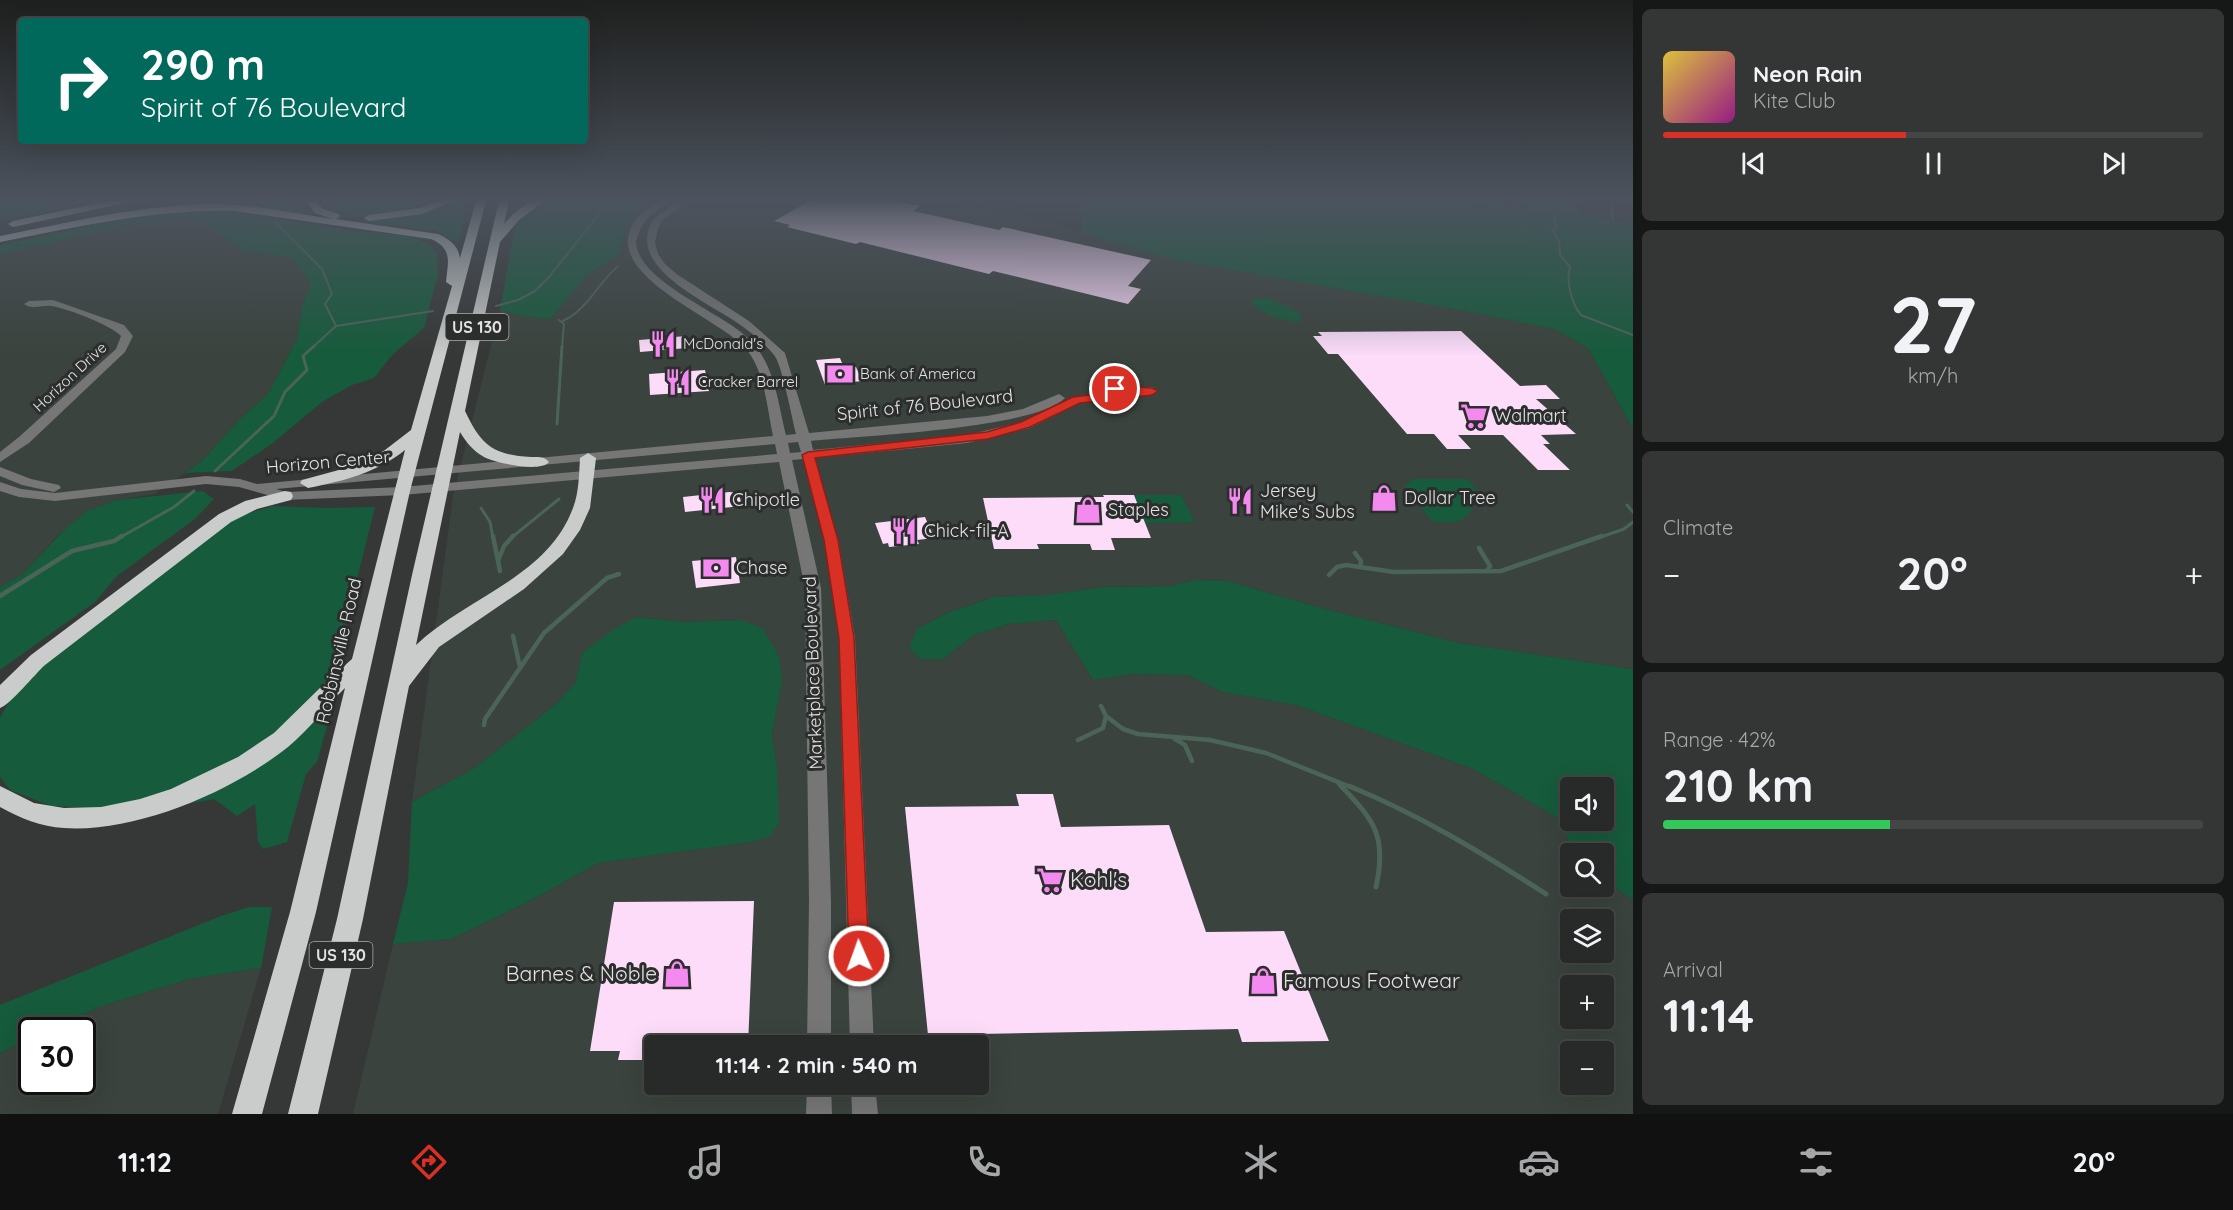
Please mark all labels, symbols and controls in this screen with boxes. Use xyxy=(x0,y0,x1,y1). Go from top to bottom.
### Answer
text: 290 m xyxy=(141,38,265,91)
icon: right xyxy=(42,42,120,120)
text: Neon Rain xyxy=(1753,60,1862,88)
text: Kite Club xyxy=(1753,88,1835,113)
text: Spirit of 76 Boulevard xyxy=(141,90,406,124)
icon: previous xyxy=(1737,147,1770,180)
icon: pause xyxy=(1917,147,1950,180)
icon: next xyxy=(2097,147,2130,180)
text: 27 xyxy=(1889,275,1977,373)
road number: US 130 xyxy=(446,314,508,340)
restaurant icon: McDonald's xyxy=(648,329,678,359)
place label: McDonald's xyxy=(683,334,763,353)
street label: Horizon Drive xyxy=(29,338,110,416)
bank icon: Bank of America xyxy=(825,359,855,389)
pin xyxy=(1089,363,1140,414)
text: km/h xyxy=(1908,363,1958,388)
place label: Bank of America xyxy=(860,364,976,383)
restaurant icon: Cracker Barrel xyxy=(663,367,693,397)
place label: Cracker Barrel xyxy=(698,372,798,391)
icon: arrive xyxy=(1098,372,1131,405)
street label: Spirit of 76 Boulevard xyxy=(836,384,1014,425)
supermarket icon: Walmart xyxy=(1459,401,1489,431)
place label: Walmart xyxy=(1494,404,1567,427)
street label: Horizon Center xyxy=(265,445,391,478)
place label: Jersey Mike's Subs xyxy=(1260,479,1355,523)
shop icon: Dollar Tree xyxy=(1369,483,1399,513)
restaurant icon: Chipotle xyxy=(697,485,727,515)
restaurant icon: Jersey Mike's Subs xyxy=(1225,486,1255,516)
place label: Dollar Tree xyxy=(1404,486,1496,509)
place label: Chipotle xyxy=(732,488,800,511)
shop icon: Staples xyxy=(1073,495,1103,525)
place label: Staples xyxy=(1108,498,1169,521)
text: Climate xyxy=(1663,515,1733,540)
restaurant icon: Chick-fil-A xyxy=(889,516,919,546)
place label: Chick-fil-A xyxy=(924,519,1009,542)
text: 20° xyxy=(1897,545,1968,601)
bank icon: Chase xyxy=(701,553,731,583)
text: − xyxy=(1663,554,1680,595)
text: + xyxy=(2184,554,2203,595)
place label: Chase xyxy=(736,556,788,579)
street label: Robbinsville Road xyxy=(311,576,366,726)
street label: Marketplace Boulevard xyxy=(798,576,827,770)
text: Range · 42% xyxy=(1663,727,1776,752)
text: 210 km xyxy=(1663,757,1813,813)
map controls xyxy=(1560,777,1614,1095)
button: sound xyxy=(1560,777,1614,831)
button: search xyxy=(1560,843,1614,897)
supermarket icon: Kohl's xyxy=(1035,865,1065,895)
place label: Kohl's xyxy=(1070,866,1127,892)
button: layers xyxy=(1560,909,1614,963)
position arrow xyxy=(827,924,891,988)
road number: US 130 xyxy=(310,942,372,968)
text: Arrival xyxy=(1663,957,1723,982)
shop icon: Barnes & Noble xyxy=(662,959,692,989)
place label: Barnes & Noble xyxy=(506,960,657,986)
shop icon: Famous Footwear xyxy=(1248,966,1278,996)
place label: Famous Footwear xyxy=(1283,967,1460,993)
button: + xyxy=(1560,975,1614,1029)
text: 11:14 xyxy=(1663,987,1754,1043)
speed limit sign: 30 xyxy=(18,1017,96,1095)
button: − xyxy=(1560,1041,1614,1095)
text: 11:14 · 2 min · 540 m xyxy=(716,1051,917,1079)
icon: directions xyxy=(408,1141,450,1183)
icon: music xyxy=(685,1141,727,1183)
icon: phone xyxy=(963,1141,1005,1183)
icon: climate xyxy=(1240,1141,1282,1183)
icon: car xyxy=(1518,1141,1560,1183)
icon: filters xyxy=(1795,1141,1837,1183)
text: 11:12 xyxy=(118,1145,172,1179)
text: 20° xyxy=(2073,1145,2115,1179)

